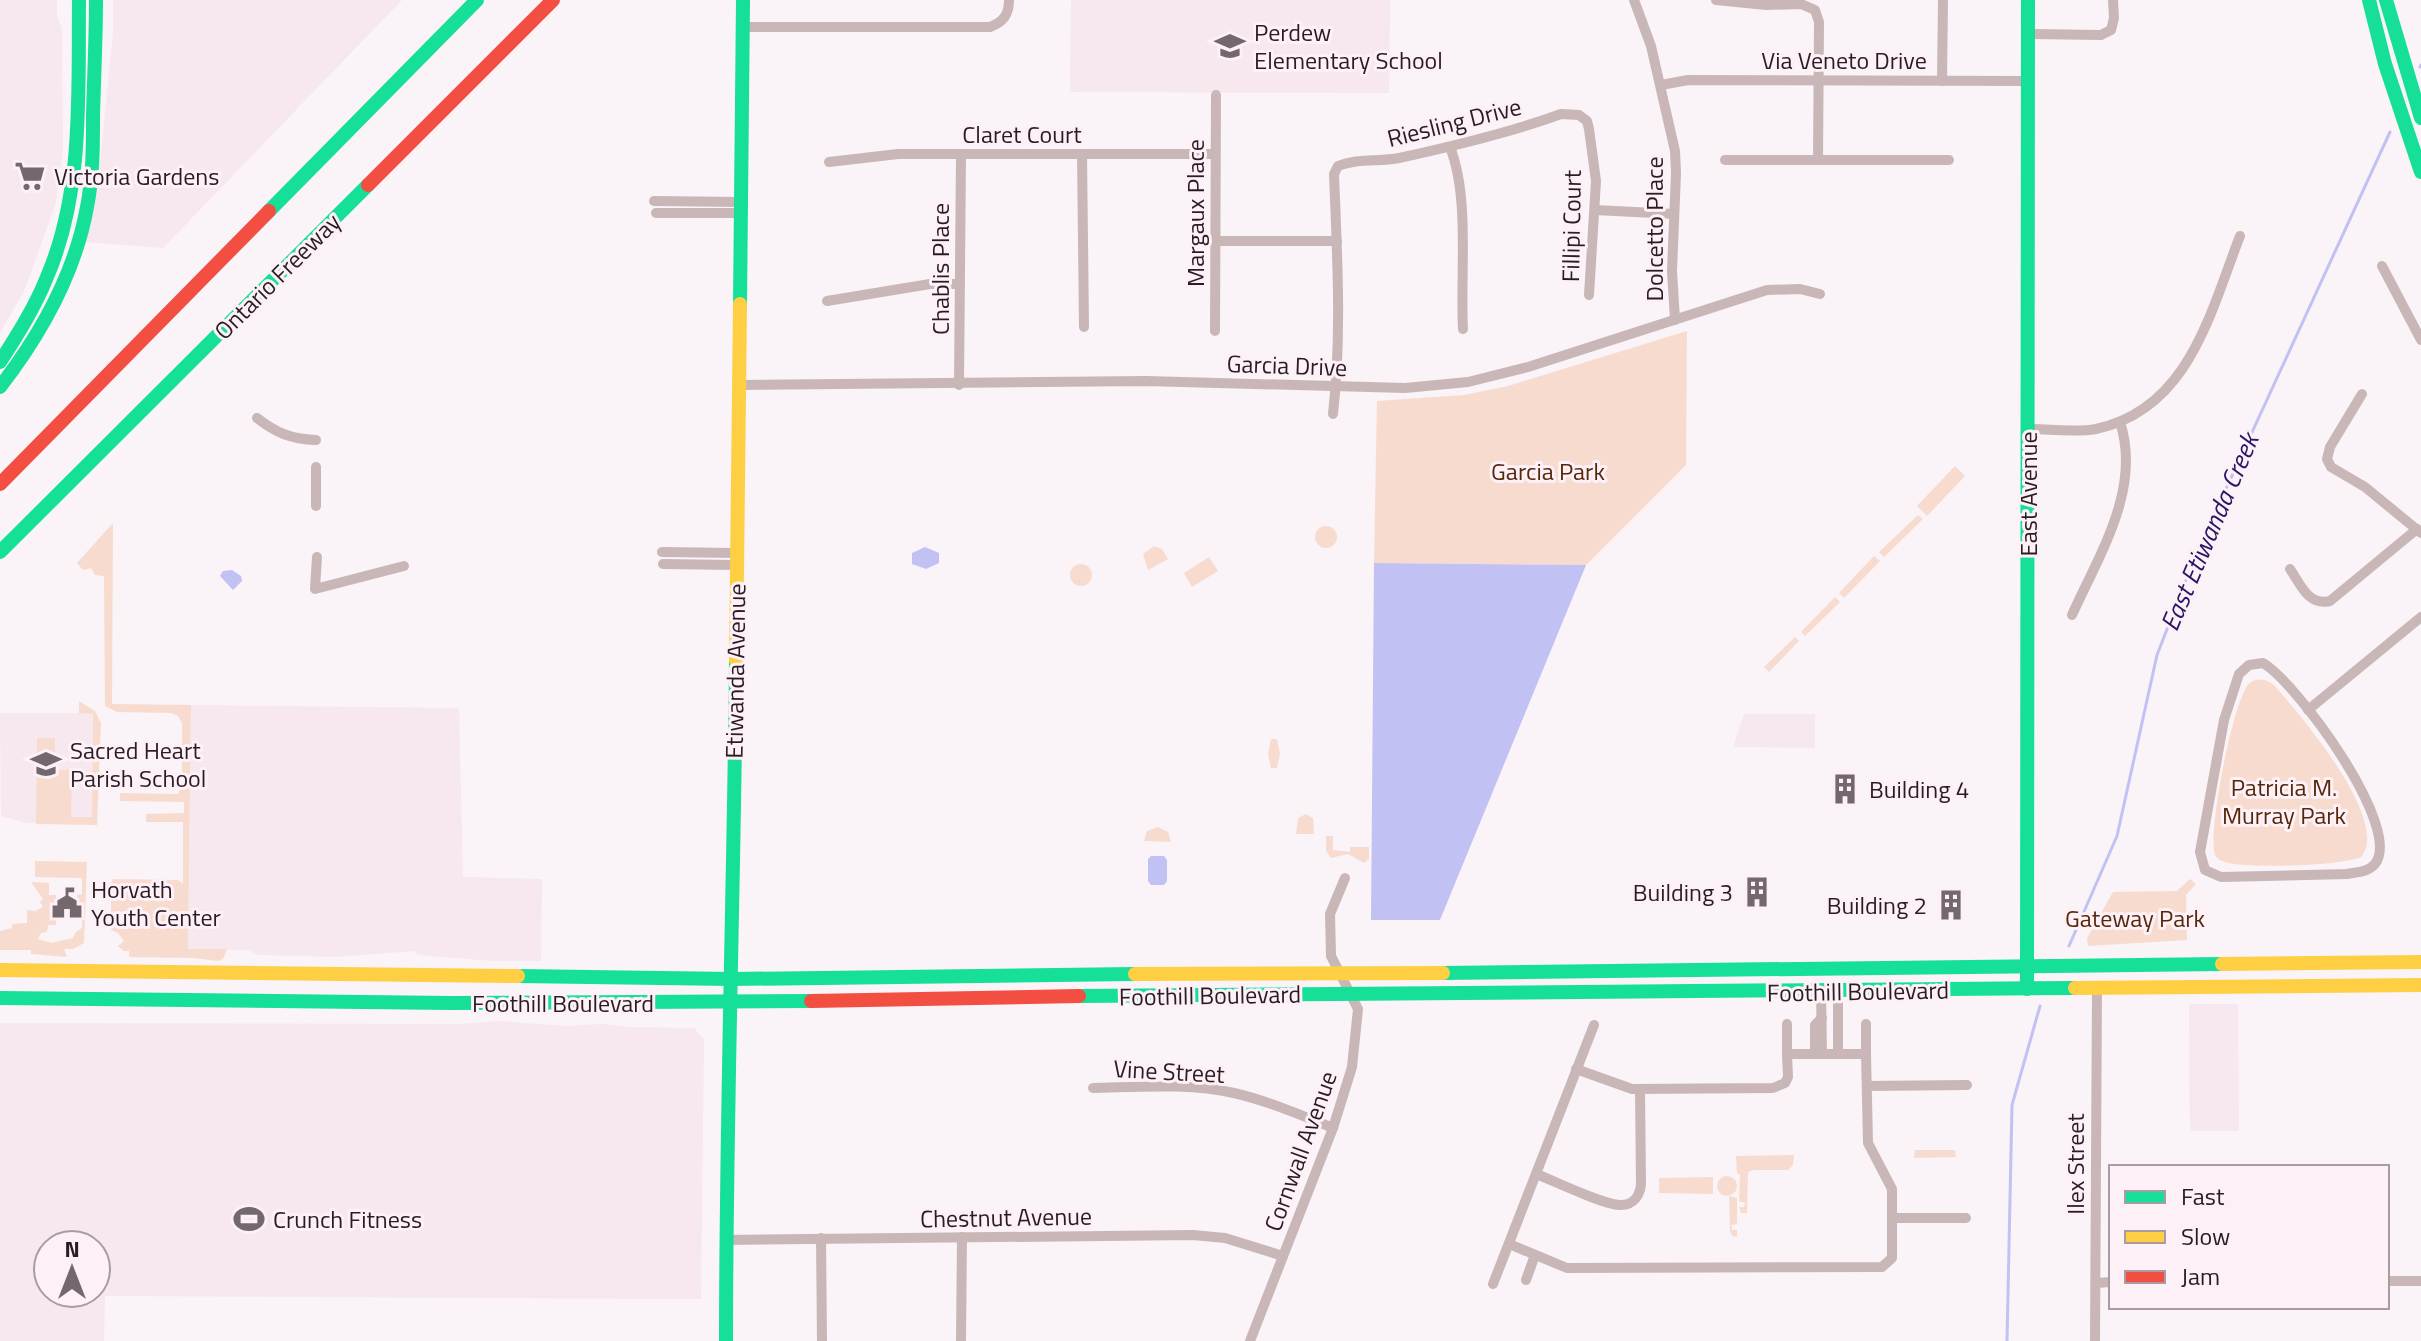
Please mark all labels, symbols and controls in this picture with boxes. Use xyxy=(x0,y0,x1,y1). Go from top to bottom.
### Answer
place label: Perdew Elementary School xyxy=(1254,14,1443,78)
school or university icon: Perdew Elementary School xyxy=(1213,29,1247,63)
street label: Via Veneto Drive xyxy=(1761,42,1927,78)
street label: Riesling Drive xyxy=(1383,88,1525,156)
street label: Claret Court xyxy=(962,116,1082,152)
street label: Margaux Place xyxy=(1177,139,1213,287)
street label: Dolcetto Place xyxy=(1636,156,1672,302)
place label: Victoria Gardens xyxy=(54,158,219,194)
supermarket icon: Victoria Gardens xyxy=(13,159,47,193)
street label: Fillipi Court xyxy=(1552,169,1590,282)
street label: Chablis Place xyxy=(922,203,958,335)
street label: Ontario Freeway xyxy=(205,204,349,348)
street label: Garcia Drive xyxy=(1226,345,1348,385)
water label: East Etiwanda Creek xyxy=(2150,424,2269,637)
street label: East Avenue xyxy=(2010,431,2046,557)
park label: Garcia Park xyxy=(1491,453,1605,489)
street label: Etiwanda Avenue xyxy=(715,583,755,759)
place label: Sacred Heart Parish School xyxy=(70,732,206,796)
school or university icon: Sacred Heart Parish School xyxy=(29,747,63,781)
park label: Patricia M. Murray Park xyxy=(2222,769,2347,833)
place label: Building 4 xyxy=(1869,771,1969,807)
building icon: Building 4 xyxy=(1828,772,1862,806)
place label: Horvath Youth Center xyxy=(91,871,221,935)
place label: Building 3 xyxy=(1633,874,1733,910)
building icon: Building 3 xyxy=(1740,875,1774,909)
public building icon: Horvath Youth Center xyxy=(50,886,84,920)
place label: Building 2 xyxy=(1827,887,1927,923)
building icon: Building 2 xyxy=(1934,888,1968,922)
park label: Gateway Park xyxy=(2065,900,2206,936)
street label: Foothill Boulevard xyxy=(1767,971,1949,1011)
street label: Foothill Boulevard xyxy=(1119,975,1301,1015)
street label: Foothill Boulevard xyxy=(472,985,654,1021)
street label: Vine Street xyxy=(1112,1050,1226,1092)
street label: Cornwall Avenue xyxy=(1254,1066,1346,1236)
street label: Ilex Street xyxy=(2057,1113,2093,1215)
legend xyxy=(2109,1165,2389,1309)
text: Fast xyxy=(2181,1178,2225,1214)
street label: Chestnut Avenue xyxy=(920,1198,1092,1236)
place label: Crunch Fitness xyxy=(273,1201,422,1237)
sports icon: Crunch Fitness xyxy=(232,1202,266,1236)
text: Slow xyxy=(2181,1218,2230,1254)
north arrow xyxy=(32,1229,112,1309)
text: N xyxy=(64,1232,80,1266)
text: Jam xyxy=(2181,1258,2220,1294)

